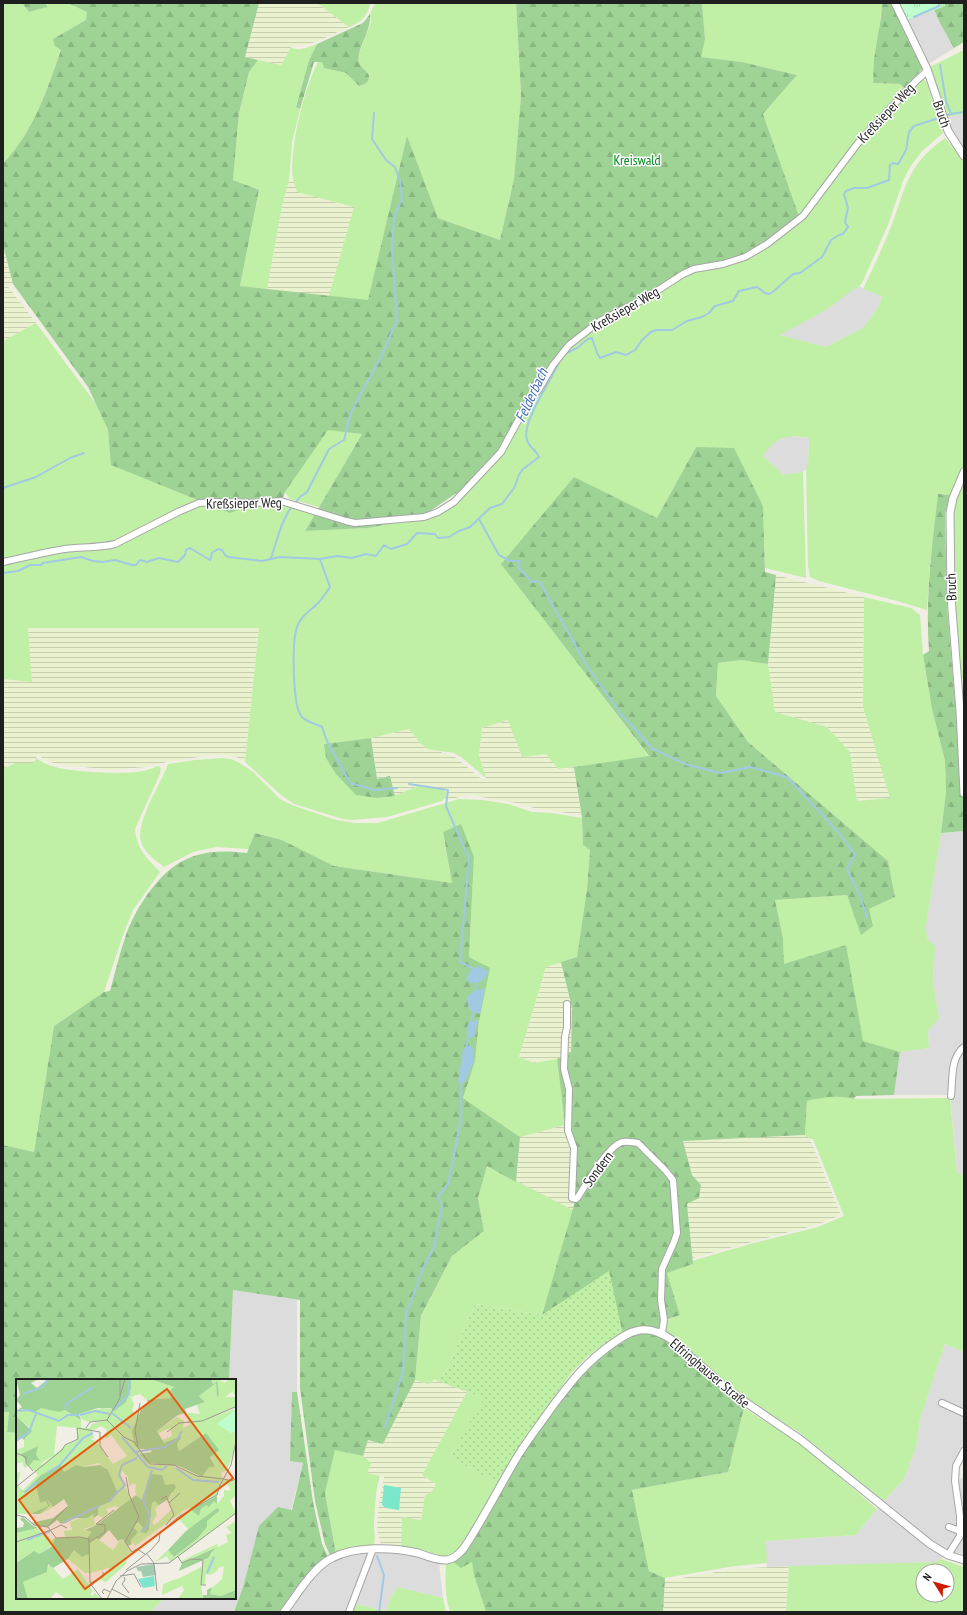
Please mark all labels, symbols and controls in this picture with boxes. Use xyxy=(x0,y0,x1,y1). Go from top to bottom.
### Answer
street label: Kreßsieper Weg xyxy=(854,79,918,147)
street label: Bruch xyxy=(929,98,955,130)
park label: Kreiswald xyxy=(613,151,661,169)
street label: Kreßsieper Weg xyxy=(588,282,662,336)
water label: Felderbach xyxy=(510,364,552,425)
street label: Kreßsieper Weg xyxy=(206,493,282,513)
street label: Bruch xyxy=(942,573,960,601)
street label: Sondern xyxy=(579,1148,617,1190)
street label: Elfringhauser Straße xyxy=(666,1334,754,1412)
inset map xyxy=(16,1379,236,1599)
north arrow xyxy=(915,1563,955,1603)
text: N xyxy=(920,1570,934,1584)

